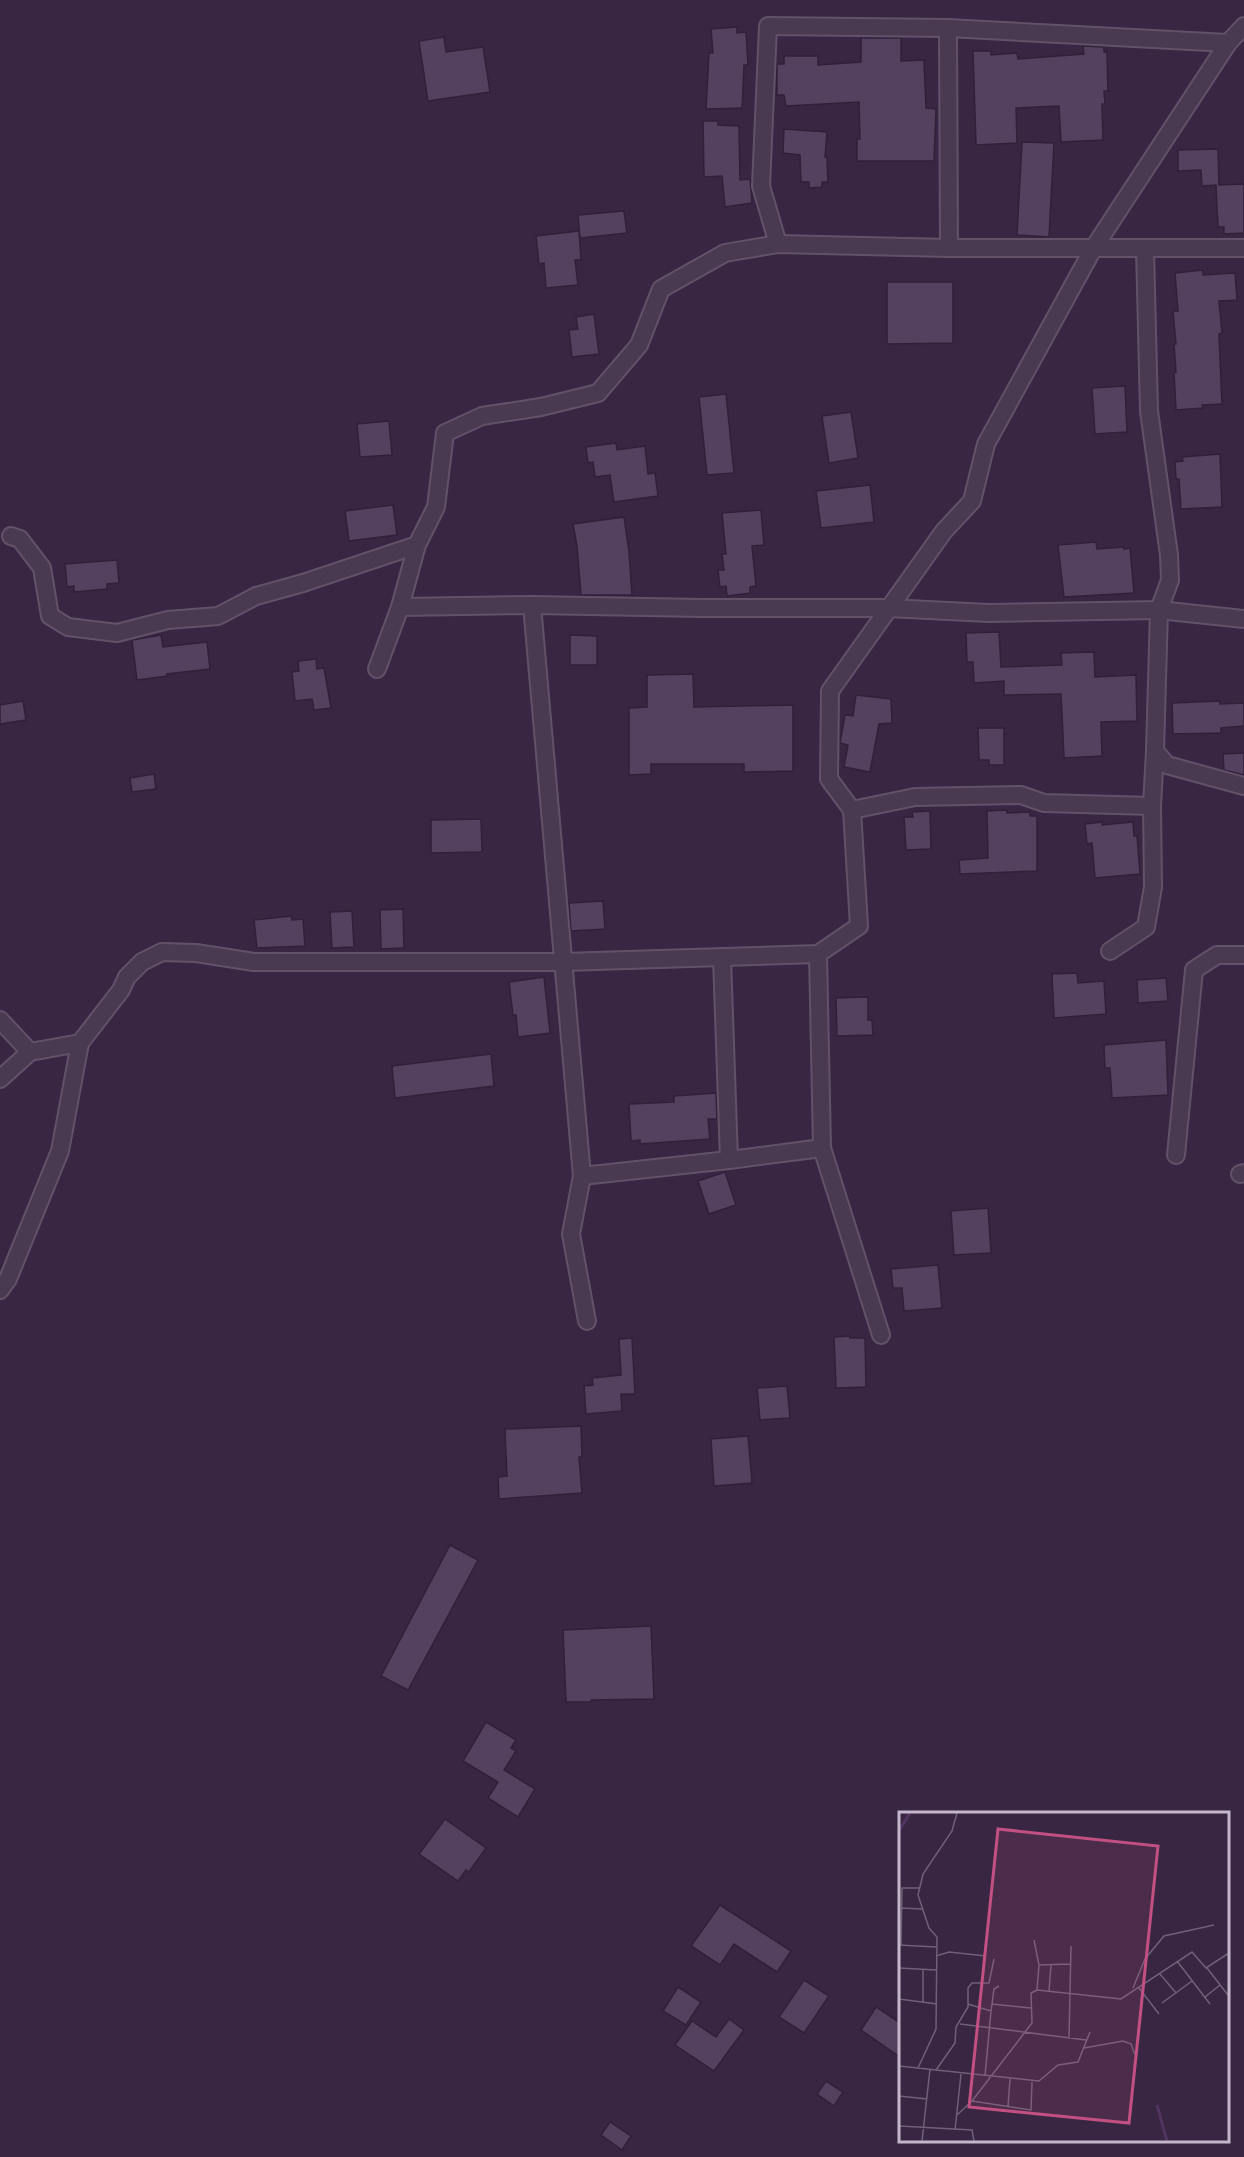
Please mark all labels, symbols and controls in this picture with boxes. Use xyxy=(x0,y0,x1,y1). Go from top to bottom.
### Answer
inset map xyxy=(899,1812,1229,2142)

